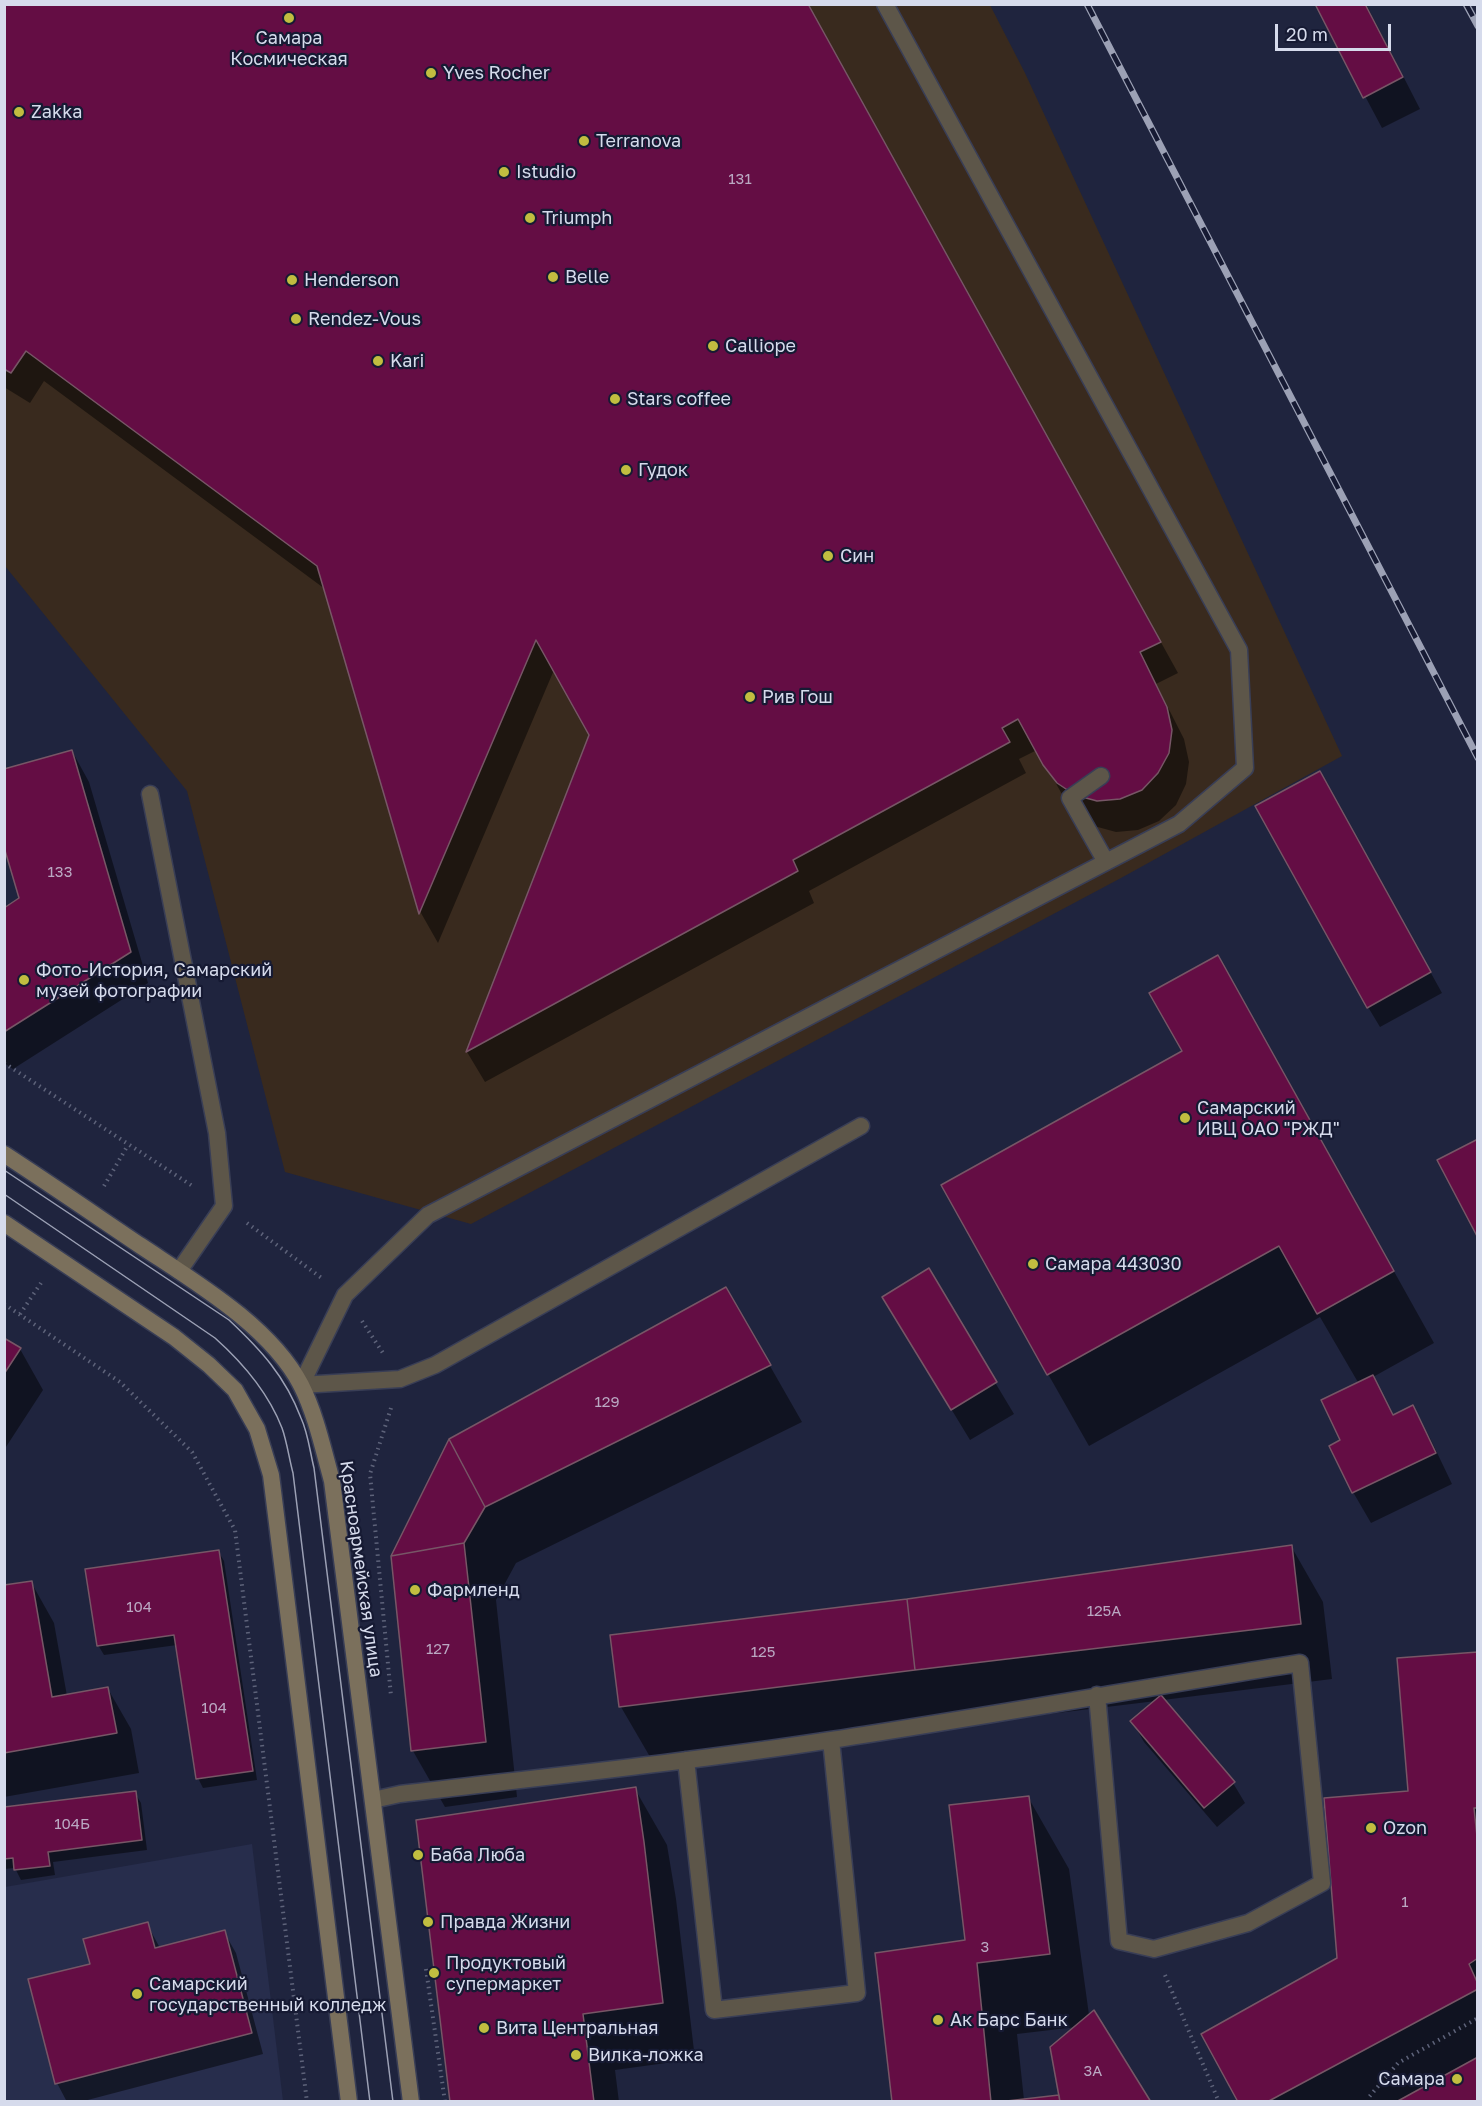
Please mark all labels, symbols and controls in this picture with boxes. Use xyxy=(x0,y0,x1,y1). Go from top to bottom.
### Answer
marker: Самара Космическая xyxy=(282,11,296,25)
scale bar xyxy=(1278,12,1394,50)
text: 20 m xyxy=(1286,23,1328,45)
place label: Самара Космическая xyxy=(230,27,348,70)
place label: Yves Rocher xyxy=(443,62,550,84)
marker: Yves Rocher xyxy=(424,66,438,80)
place label: Zakka xyxy=(31,101,82,123)
marker: Zakka xyxy=(12,105,26,119)
place label: Terranova xyxy=(596,130,681,152)
marker: Terranova xyxy=(577,134,591,148)
place label: Istudio xyxy=(516,161,576,183)
marker: Istudio xyxy=(497,165,511,179)
house number: 131 xyxy=(728,170,752,188)
place label: Triumph xyxy=(542,207,612,229)
marker: Triumph xyxy=(523,211,537,225)
place label: Belle xyxy=(565,266,609,288)
place label: Henderson xyxy=(304,269,399,291)
marker: Belle xyxy=(546,270,560,284)
marker: Henderson xyxy=(285,273,299,287)
place label: Rendez-Vous xyxy=(308,308,421,330)
marker: Rendez-Vous xyxy=(289,312,303,326)
place label: Calliope xyxy=(725,335,796,357)
marker: Calliope xyxy=(706,339,720,353)
place label: Kari xyxy=(390,350,424,372)
marker: Kari xyxy=(371,354,385,368)
place label: Stars coffee xyxy=(627,388,731,410)
marker: Stars coffee xyxy=(608,392,622,406)
place label: Гудок xyxy=(638,459,688,481)
marker: Гудок xyxy=(619,463,633,477)
place label: Син xyxy=(840,545,874,567)
marker: Син xyxy=(821,549,835,563)
place label: Рив Гош xyxy=(762,686,833,708)
marker: Рив Гош xyxy=(743,690,757,704)
house number: 133 xyxy=(48,863,72,881)
place label: Фото-История, Самарский музей фотографии xyxy=(36,959,272,1002)
marker: Фото-История, Самарский музей фотографии xyxy=(17,973,31,987)
place label: Самарский ИВЦ ОАО "РЖД" xyxy=(1197,1097,1340,1140)
marker: Самарский ИВЦ ОАО "РЖД" xyxy=(1178,1111,1192,1125)
place label: Самара 443030 xyxy=(1045,1253,1182,1275)
marker: Самара 443030 xyxy=(1026,1257,1040,1271)
house number: 129 xyxy=(594,1393,620,1411)
street label: Красноармейская улица xyxy=(335,1459,387,1679)
place label: Фармленд xyxy=(427,1579,520,1601)
marker: Фармленд xyxy=(408,1583,422,1597)
house number: 104 xyxy=(126,1598,152,1616)
house number: 125А xyxy=(1087,1602,1121,1620)
house number: 127 xyxy=(426,1640,450,1658)
house number: 125 xyxy=(751,1643,775,1661)
house number: 104 xyxy=(201,1699,227,1717)
house number: 104Б xyxy=(54,1815,90,1833)
place label: Ozon xyxy=(1383,1817,1427,1839)
marker: Ozon xyxy=(1364,1821,1378,1835)
place label: Баба Люба xyxy=(430,1844,525,1866)
marker: Баба Люба xyxy=(411,1848,425,1862)
house number: 1 xyxy=(1401,1893,1409,1911)
place label: Правда Жизни xyxy=(440,1911,570,1933)
marker: Правда Жизни xyxy=(421,1915,435,1929)
house number: 3 xyxy=(981,1938,989,1956)
place label: Продуктовый супермаркет xyxy=(446,1952,566,1994)
marker: Продуктовый супермаркет xyxy=(427,1966,441,1980)
place label: Самарский государственный колледж xyxy=(149,1973,386,2016)
marker: Самарский государственный колледж xyxy=(130,1987,144,2001)
place label: Ак Барс Банк xyxy=(950,2009,1068,2031)
marker: Ак Барс Банк xyxy=(931,2013,945,2027)
place label: Вита Центральная xyxy=(496,2017,659,2039)
marker: Вита Центральная xyxy=(477,2021,491,2035)
place label: Вилка-ложка xyxy=(588,2044,704,2066)
marker: Вилка-ложка xyxy=(569,2048,583,2062)
house number: 3А xyxy=(1084,2062,1102,2080)
place label: Самара xyxy=(1378,2068,1445,2090)
marker: Самара xyxy=(1450,2072,1464,2086)

